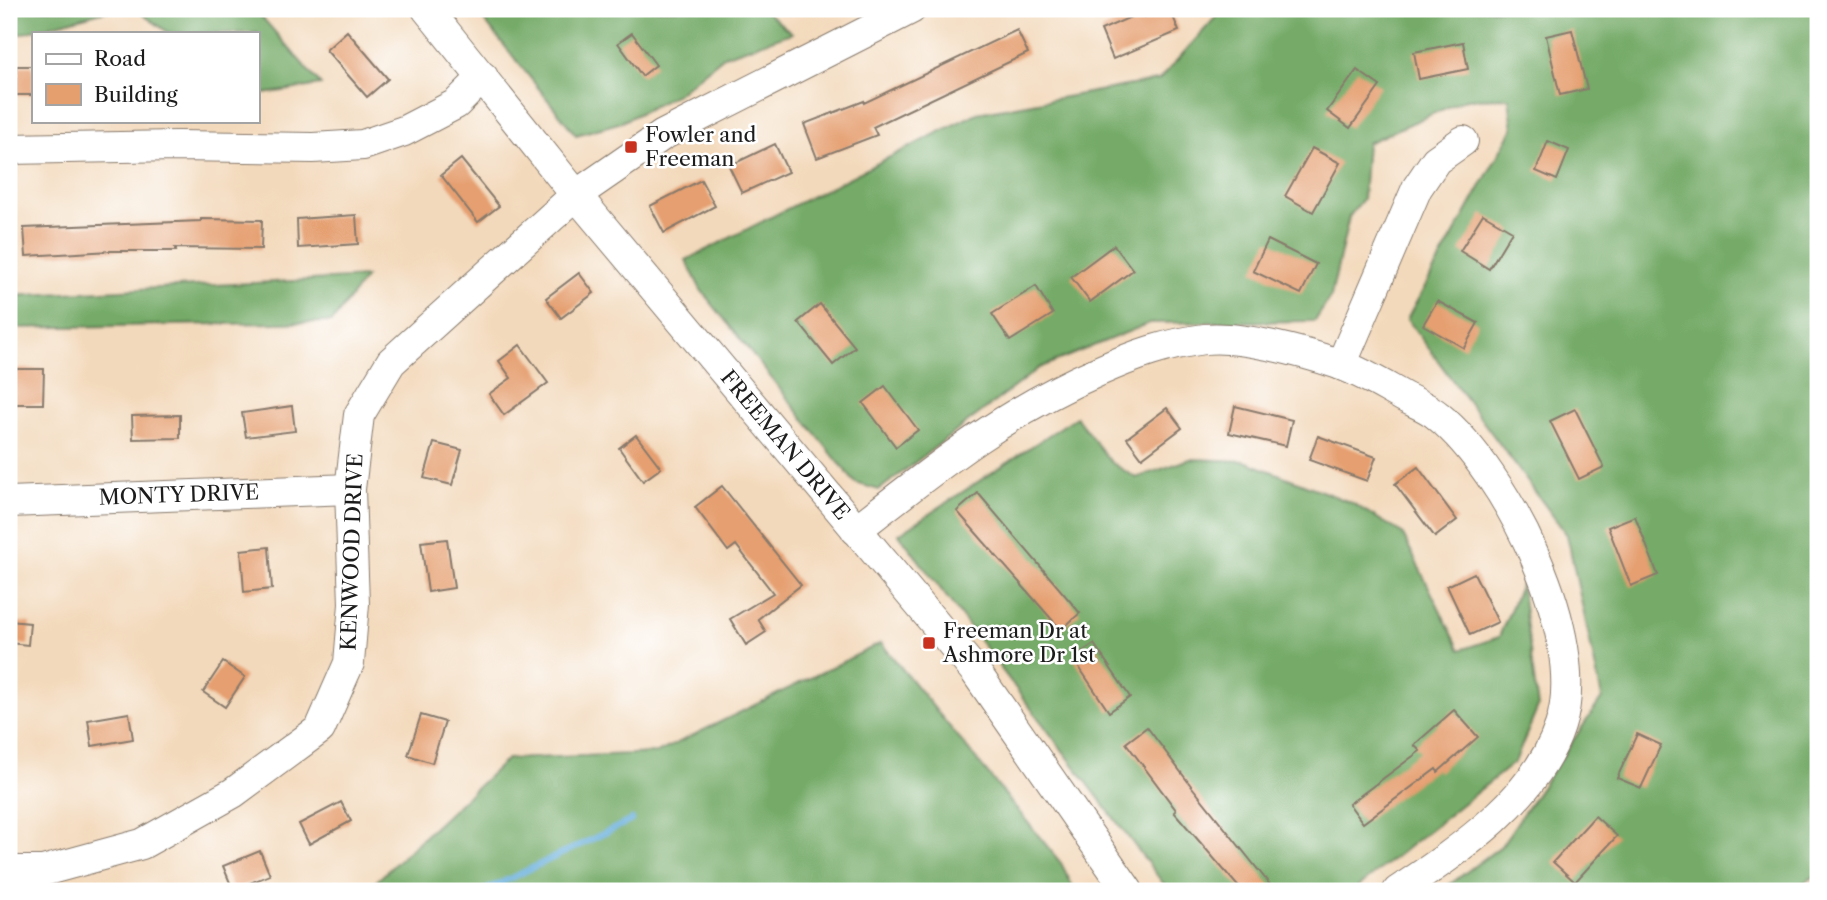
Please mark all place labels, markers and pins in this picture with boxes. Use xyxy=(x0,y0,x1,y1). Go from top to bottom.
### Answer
place label: Fowler and Freeman xyxy=(645,122,757,171)
marker: Fowler and Freeman xyxy=(623,139,639,155)
place label: Freeman Dr at Ashmore Dr 1st xyxy=(942,618,1096,667)
marker: Freeman Dr at Ashmore Dr 1st xyxy=(921,635,937,651)

